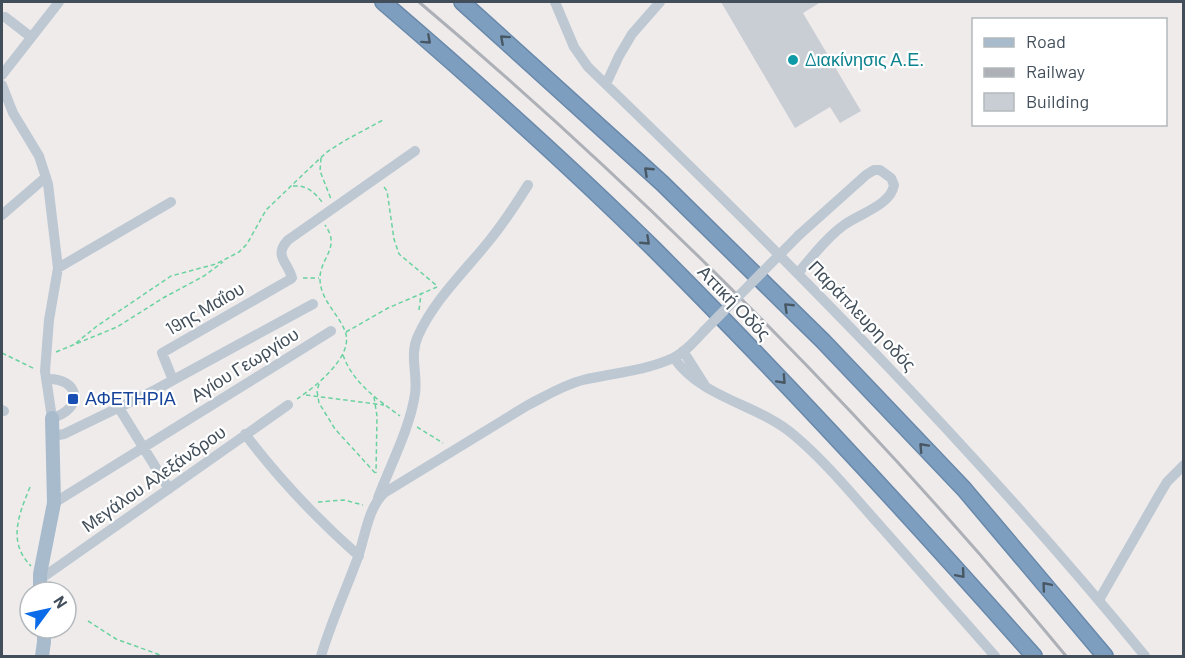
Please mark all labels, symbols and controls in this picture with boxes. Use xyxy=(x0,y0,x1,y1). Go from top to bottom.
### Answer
legend xyxy=(972,18,1167,126)
text: Road xyxy=(1026,30,1066,52)
one-way arrow xyxy=(420,33,431,44)
one-way arrow xyxy=(500,35,511,46)
place label: Διακίνησις Α.Ε. xyxy=(805,48,924,70)
marker: Διακίνησις Α.Ε. xyxy=(786,53,800,67)
text: Railway xyxy=(1026,60,1085,82)
text: Building xyxy=(1026,90,1089,112)
one-way arrow xyxy=(644,167,655,178)
one-way arrow xyxy=(639,234,649,245)
street label: Παράπλευρη οδός xyxy=(804,255,921,375)
street label: Αττική Οδός xyxy=(694,260,776,345)
street label: 19ης Μαΐου xyxy=(161,277,248,339)
one-way arrow xyxy=(784,303,795,314)
street label: Αγίου Γεωργίου xyxy=(186,322,303,406)
one-way arrow xyxy=(775,373,786,384)
place label: ΑΦΕΤΗΡΙΑ xyxy=(85,387,176,409)
marker: ΑΦΕΤΗΡΙΑ xyxy=(66,392,80,406)
street label: Μεγάλου Αλεξάνδρου xyxy=(77,420,230,536)
one-way arrow xyxy=(920,443,931,454)
one-way arrow xyxy=(954,568,965,578)
north arrow xyxy=(18,580,78,640)
one-way arrow xyxy=(1042,582,1053,593)
text: N xyxy=(50,592,72,611)

